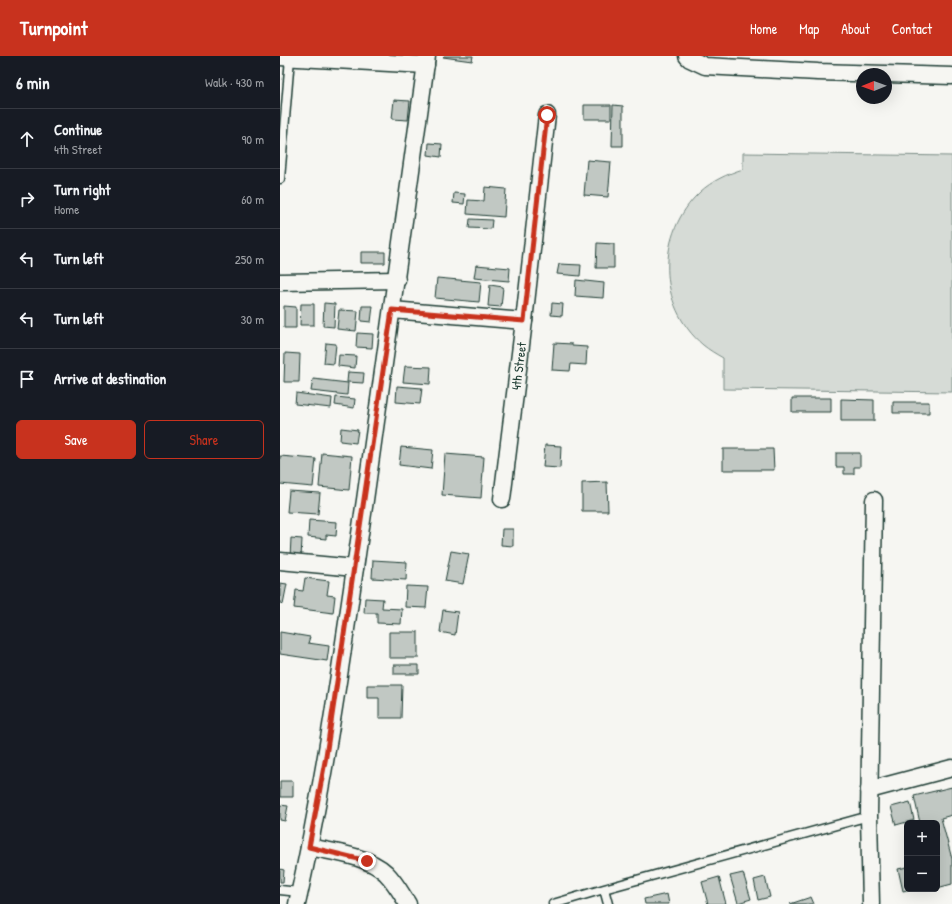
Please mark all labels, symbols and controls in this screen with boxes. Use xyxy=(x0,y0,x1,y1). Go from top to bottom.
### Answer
text: Turnpoint xyxy=(20,15,88,41)
text: Home xyxy=(750,19,777,38)
text: Map xyxy=(799,19,819,38)
text: About xyxy=(841,19,870,38)
text: Contact xyxy=(892,19,932,38)
north arrow xyxy=(856,68,892,104)
text: 6 min xyxy=(16,71,50,94)
text: Walk · 430 m xyxy=(205,73,264,91)
route start xyxy=(538,106,556,124)
text: Continue xyxy=(54,119,102,140)
icon: ahead xyxy=(16,128,38,150)
text: 90 m xyxy=(242,130,264,148)
text: 4th Street xyxy=(54,140,102,158)
text: Turn right xyxy=(54,179,110,200)
icon: right xyxy=(16,188,38,210)
text: 60 m xyxy=(241,190,264,208)
text: Home xyxy=(54,200,79,218)
icon: left xyxy=(16,248,38,270)
text: Turn left xyxy=(54,248,104,269)
text: 250 m xyxy=(235,250,264,268)
icon: left xyxy=(16,308,38,330)
text: Turn left xyxy=(54,308,104,329)
text: 30 m xyxy=(241,310,264,328)
street label: 4th Street xyxy=(507,340,530,391)
icon: arrive xyxy=(16,368,38,390)
text: Arrive at destination xyxy=(54,368,166,389)
button: Save xyxy=(16,420,136,459)
button: Share xyxy=(144,420,264,459)
map controls xyxy=(904,820,940,892)
button: + xyxy=(904,820,940,856)
route end xyxy=(358,852,376,870)
button: − xyxy=(904,856,940,892)

